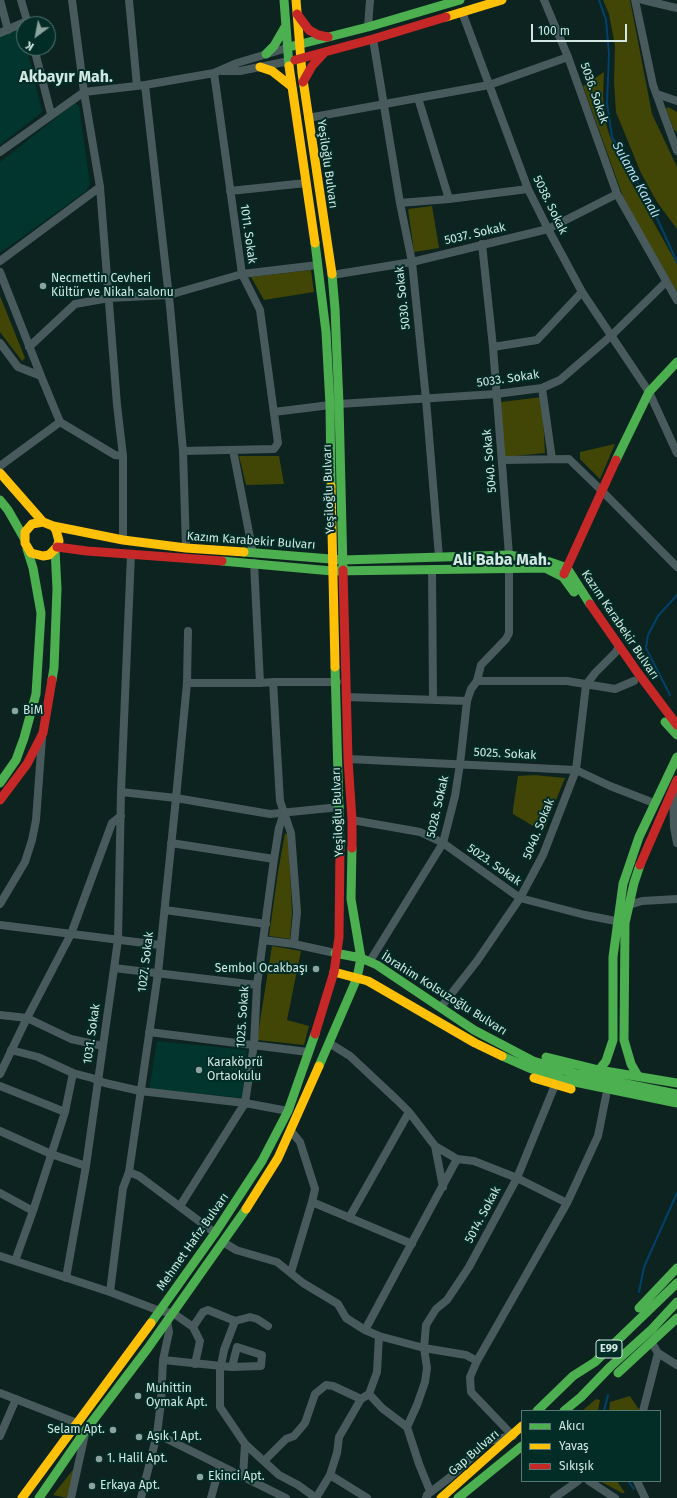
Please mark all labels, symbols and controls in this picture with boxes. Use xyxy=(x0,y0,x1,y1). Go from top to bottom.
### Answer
north arrow xyxy=(16,16,56,56)
scale bar xyxy=(533,16,629,42)
text: 100 m xyxy=(538,24,570,38)
text: K xyxy=(24,38,36,53)
street label: 5036. Sokak xyxy=(577,61,611,125)
district label: Akbayır Mah. xyxy=(19,68,113,88)
street label: Yeşiloğlu Bulvarı xyxy=(314,119,340,209)
water label: Sulama Kanalı xyxy=(609,139,663,221)
street label: 5038. Sokak xyxy=(530,173,570,237)
street label: 1011. Sokak xyxy=(237,203,259,265)
street label: 5037. Sokak xyxy=(443,220,507,248)
street label: 5030. Sokak xyxy=(393,266,413,330)
place label: Necmettin Cevheri Kültür ve Nikah salonu xyxy=(51,272,174,300)
marker: Necmettin Cevheri Kültür ve Nikah salonu xyxy=(38,281,48,291)
street label: 5033. Sokak xyxy=(476,367,540,391)
street label: 5040. Sokak xyxy=(480,428,500,494)
street label: Yeşiloğlu Bulvarı xyxy=(320,444,338,534)
street label: Kazım Karabekir Bulvarı xyxy=(186,529,316,553)
district label: Ali Baba Mah. xyxy=(453,551,551,571)
street label: Kazım Karabekir Bulvarı xyxy=(578,568,662,682)
place label: BiM xyxy=(23,704,43,718)
marker: BiM xyxy=(10,706,20,716)
street label: 5025. Sokak xyxy=(473,745,537,763)
street label: Yeşiloğlu Bulvarı xyxy=(329,767,347,857)
street label: 5028. Sokak xyxy=(424,775,452,839)
street label: 5040. Sokak xyxy=(520,797,558,861)
street label: 5023. Sokak xyxy=(464,841,524,889)
street label: 1027. Sokak xyxy=(135,931,157,993)
street label: İbrahim Kolsuzoğlu Bulvarı xyxy=(379,949,509,1039)
place label: Sembol Ocakbaşı xyxy=(215,962,308,976)
marker: Sembol Ocakbaşı xyxy=(311,964,321,974)
street label: 1025. Sokak xyxy=(234,986,252,1048)
street label: 1031. Sokak xyxy=(81,1003,103,1065)
place label: Karaköprü Ortaokulu xyxy=(207,1056,263,1084)
marker: Karaköprü Ortaokulu xyxy=(194,1065,204,1075)
street label: 5014. Sokak xyxy=(462,1184,504,1246)
street label: Mehmet Hafız Bulvarı xyxy=(154,1190,232,1294)
road number: E99 xyxy=(596,1340,622,1358)
place label: Muhittin Oymak Apt. xyxy=(146,1382,208,1410)
marker: Muhittin Oymak Apt. xyxy=(133,1391,143,1401)
legend xyxy=(521,1410,661,1482)
text: Akıcı xyxy=(559,1419,585,1433)
place label: Selam Apt. xyxy=(47,1423,105,1437)
marker: Selam Apt. xyxy=(108,1425,118,1435)
street label: Gap Bulvarı xyxy=(446,1427,502,1479)
place label: Aşık 1 Apt. xyxy=(147,1430,202,1444)
marker: Aşık 1 Apt. xyxy=(134,1432,144,1442)
text: Yavaş xyxy=(559,1439,589,1453)
place label: 1. Halil Apt. xyxy=(107,1452,168,1466)
marker: 1. Halil Apt. xyxy=(94,1454,104,1464)
text: Sıkışık xyxy=(559,1459,594,1473)
place label: Ekinci Apt. xyxy=(208,1470,265,1484)
marker: Ekinci Apt. xyxy=(195,1472,205,1482)
place label: Erkaya Apt. xyxy=(100,1479,160,1493)
marker: Erkaya Apt. xyxy=(87,1481,97,1491)

